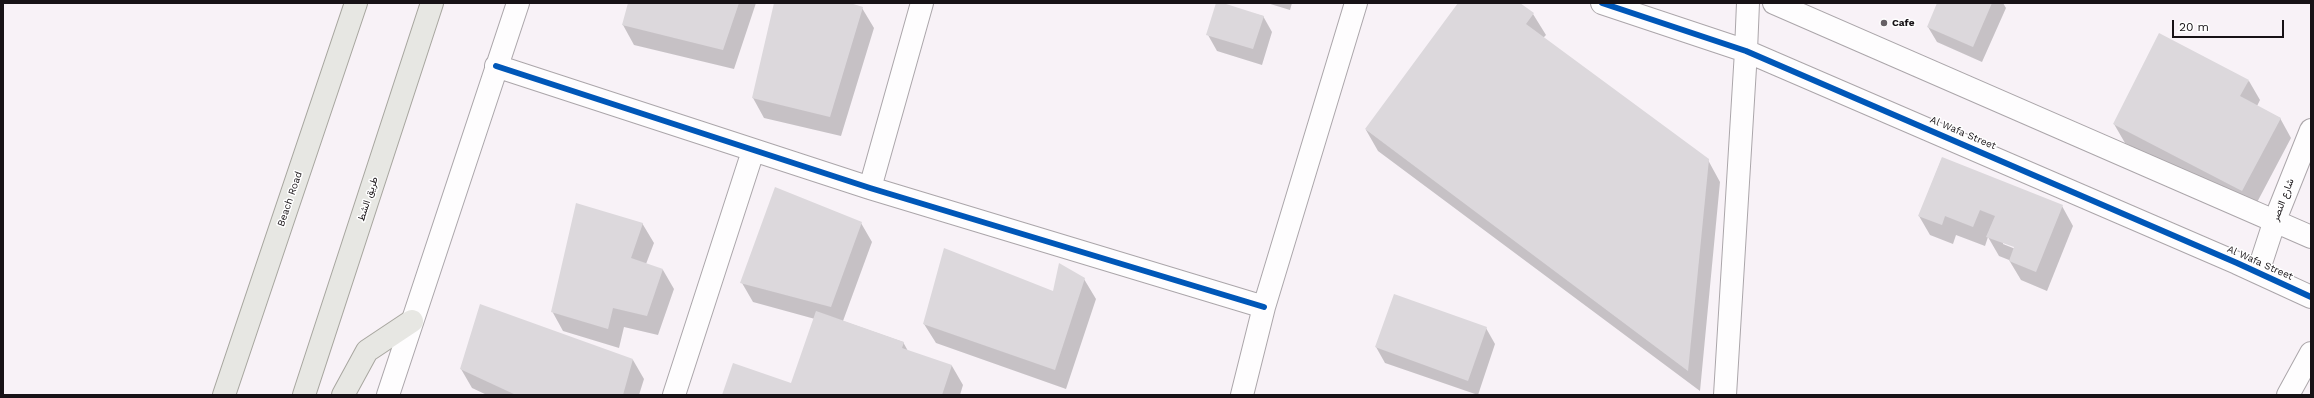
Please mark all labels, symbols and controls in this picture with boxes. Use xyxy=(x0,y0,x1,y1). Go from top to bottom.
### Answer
scale bar xyxy=(2174,12,2286,38)
place label: Cafe xyxy=(1892,17,1914,29)
marker: Cafe xyxy=(1879,18,1889,28)
text: 20 m xyxy=(2179,20,2209,34)
street label: Al Wafa Street xyxy=(1928,114,1998,152)
street label: Beach Road xyxy=(275,170,305,228)
street label: طريق الشط xyxy=(355,175,381,223)
street label: شارع النصر xyxy=(2269,177,2297,223)
street label: Al Wafa Street xyxy=(2225,243,2295,283)

